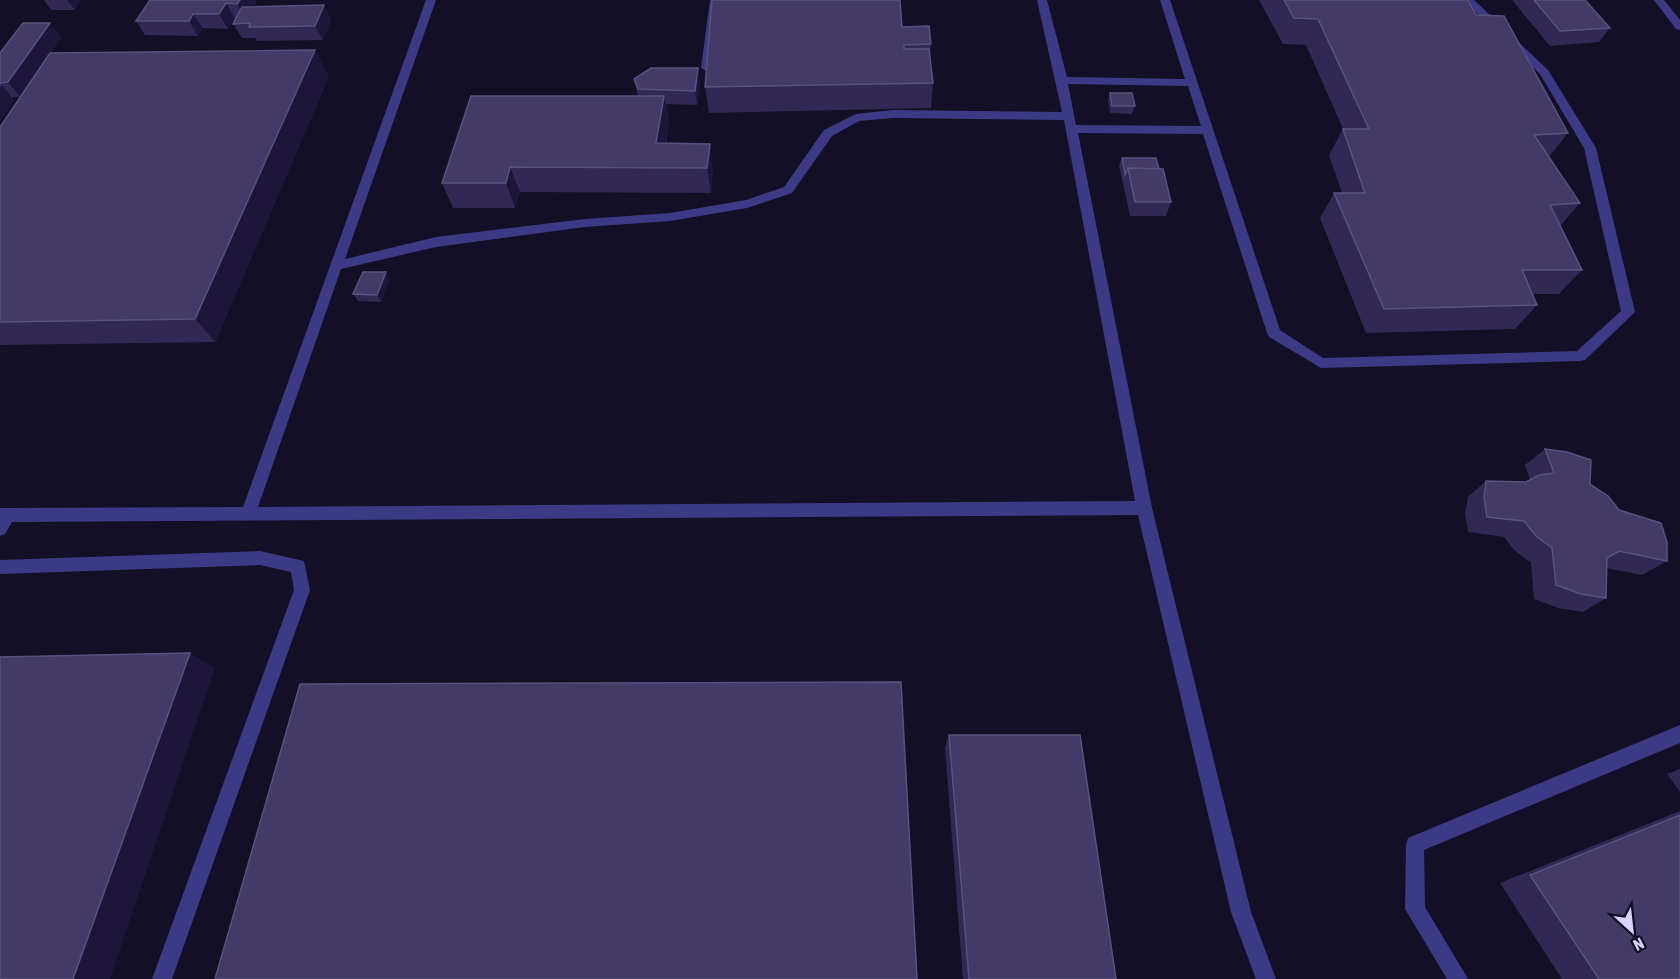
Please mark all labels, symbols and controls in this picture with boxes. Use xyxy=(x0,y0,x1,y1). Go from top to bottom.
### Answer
north arrow xyxy=(1602,901,1662,961)
text: N xyxy=(1631,934,1647,955)

